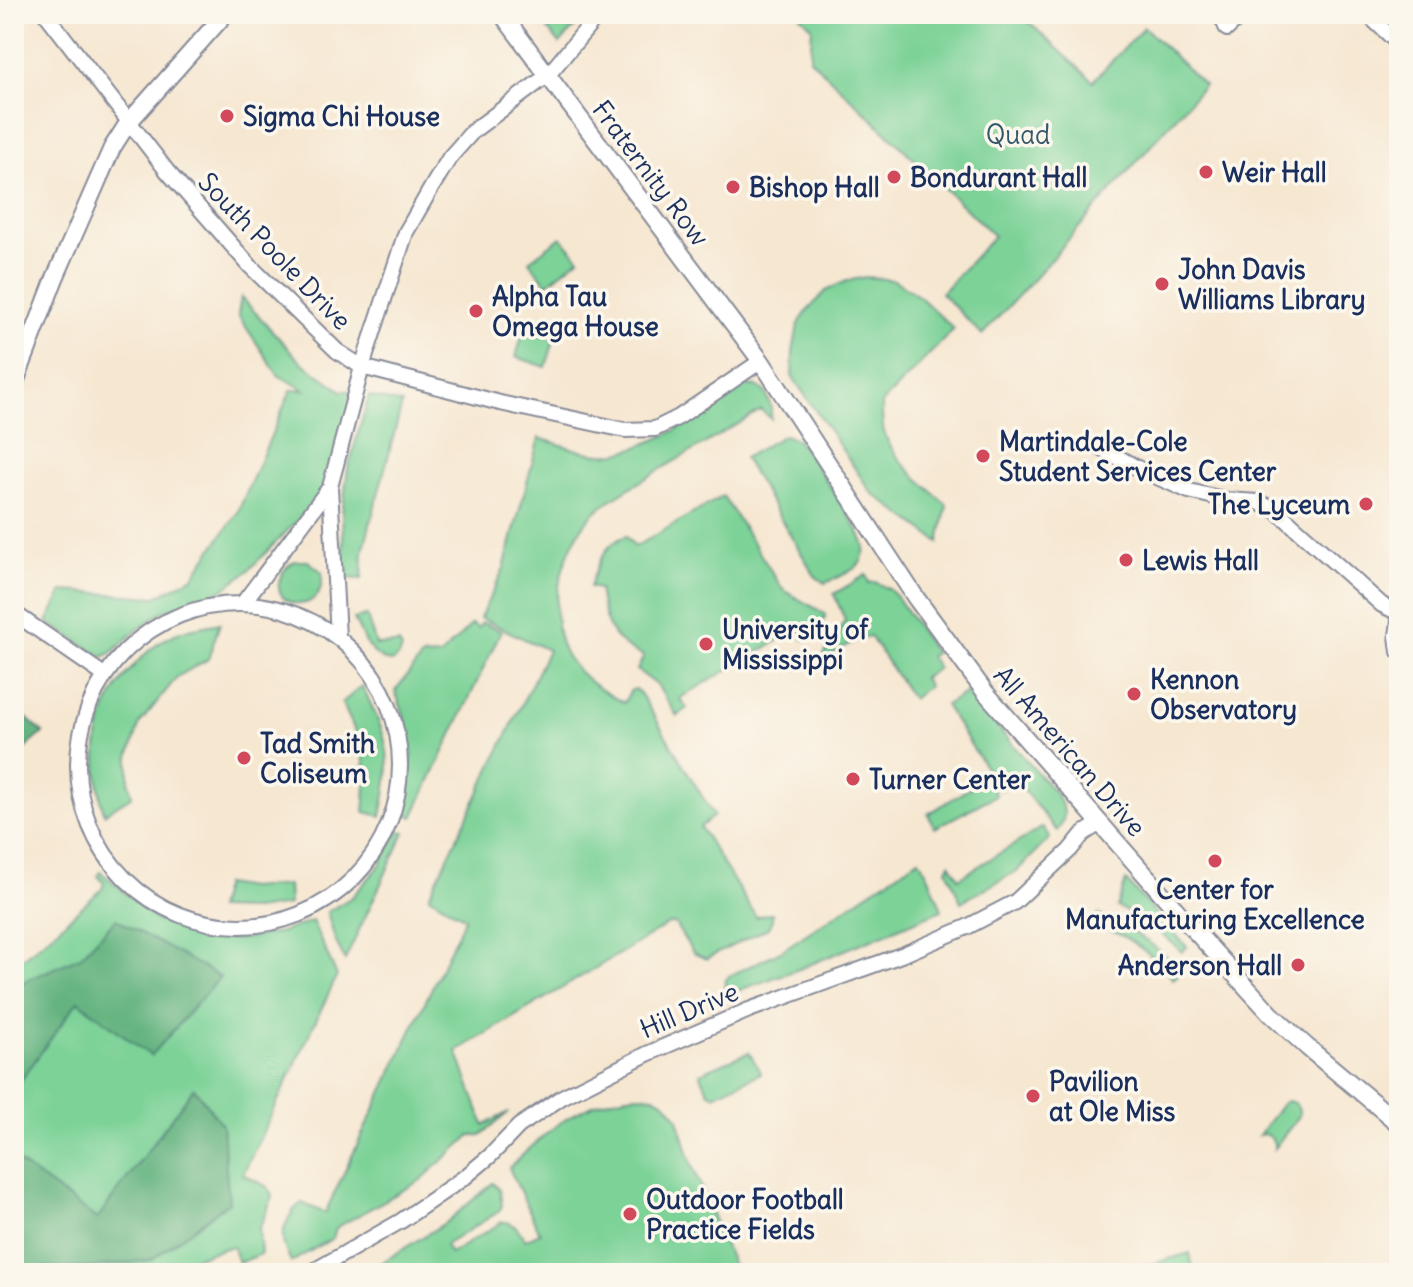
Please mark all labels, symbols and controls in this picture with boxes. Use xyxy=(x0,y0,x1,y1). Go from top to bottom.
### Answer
street label: Fraternity Row xyxy=(586,94,716,252)
place label: Sigma Chi House xyxy=(243,100,440,133)
marker: Sigma Chi House xyxy=(218,107,236,125)
park label: Quad xyxy=(986,118,1050,151)
place label: Weir Hall xyxy=(1222,156,1326,189)
place label: Bondurant Hall xyxy=(910,161,1087,194)
marker: Weir Hall xyxy=(1197,163,1215,181)
street label: South Poole Drive xyxy=(192,165,358,337)
marker: Bondurant Hall xyxy=(885,168,903,186)
place label: Bishop Hall xyxy=(749,171,879,204)
marker: Bishop Hall xyxy=(724,178,742,196)
place label: John Davis Williams Library xyxy=(1178,253,1365,316)
marker: John Davis Williams Library xyxy=(1153,275,1171,293)
place label: Alpha Tau Omega House xyxy=(492,280,659,343)
marker: Alpha Tau Omega House xyxy=(467,302,485,320)
place label: Martindale-Cole Student Services Center xyxy=(999,425,1277,488)
marker: Martindale-Cole Student Services Center xyxy=(974,447,992,465)
place label: The Lyceum xyxy=(1208,488,1350,521)
marker: The Lyceum xyxy=(1357,495,1375,513)
place label: Lewis Hall xyxy=(1142,544,1259,577)
marker: Lewis Hall xyxy=(1117,551,1135,569)
place label: University of Mississippi xyxy=(722,613,869,676)
marker: University of Mississippi xyxy=(697,635,715,653)
street label: All American Drive xyxy=(987,659,1153,843)
place label: Kennon Observatory xyxy=(1150,663,1297,726)
marker: Kennon Observatory xyxy=(1125,685,1143,703)
place label: Tad Smith Coliseum xyxy=(260,727,375,790)
marker: Tad Smith Coliseum xyxy=(235,749,253,767)
place label: Turner Center xyxy=(869,763,1031,796)
marker: Turner Center xyxy=(844,770,862,788)
marker: Center for Manufacturing Excellence xyxy=(1206,852,1224,870)
place label: Center for Manufacturing Excellence xyxy=(1065,873,1365,936)
place label: Anderson Hall xyxy=(1118,949,1282,982)
marker: Anderson Hall xyxy=(1289,956,1307,974)
street label: Hill Drive xyxy=(635,975,743,1045)
place label: Pavilion at Ole Miss xyxy=(1049,1065,1176,1128)
marker: Pavilion at Ole Miss xyxy=(1024,1087,1042,1105)
place label: Outdoor Football Practice Fields xyxy=(646,1183,844,1246)
marker: Outdoor Football Practice Fields xyxy=(621,1205,639,1223)

